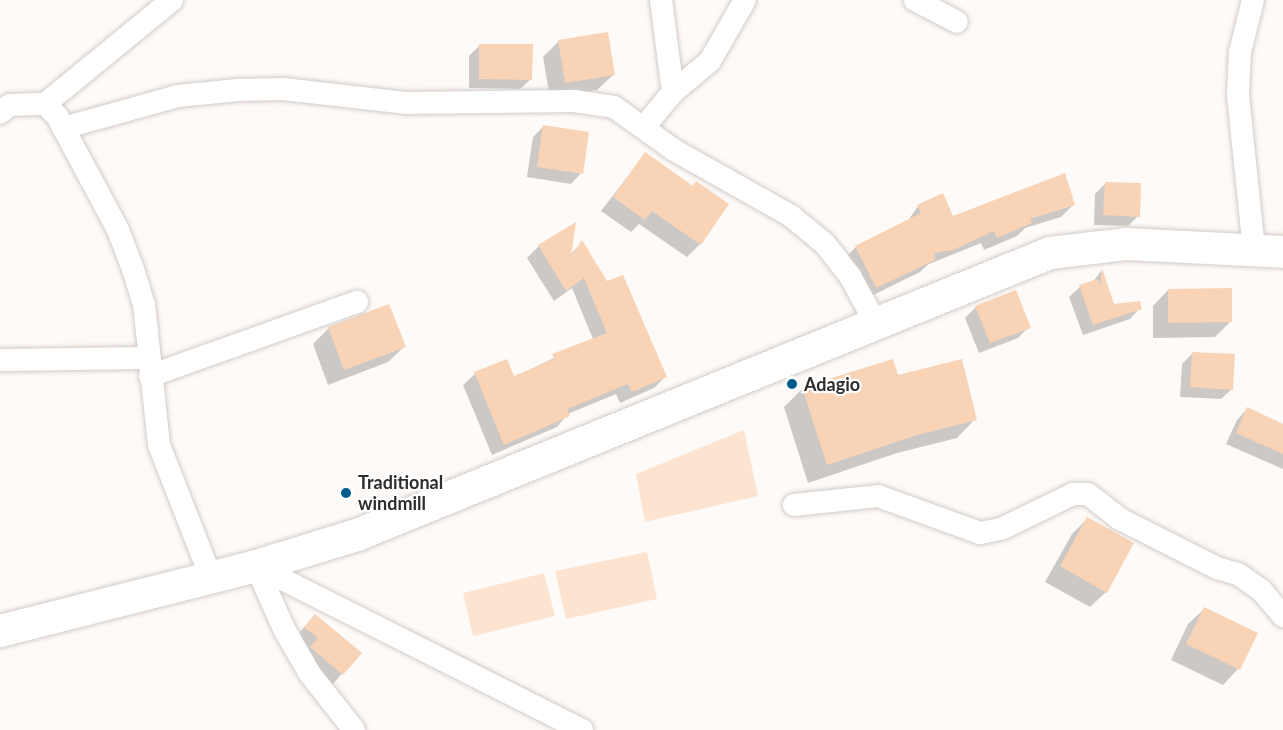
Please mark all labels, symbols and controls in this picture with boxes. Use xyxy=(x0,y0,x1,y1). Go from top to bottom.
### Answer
place label: Adagio xyxy=(804,373,860,395)
marker: Adagio xyxy=(785,377,799,391)
place label: Traditional windmill xyxy=(358,472,443,514)
marker: Traditional windmill xyxy=(339,486,353,500)

